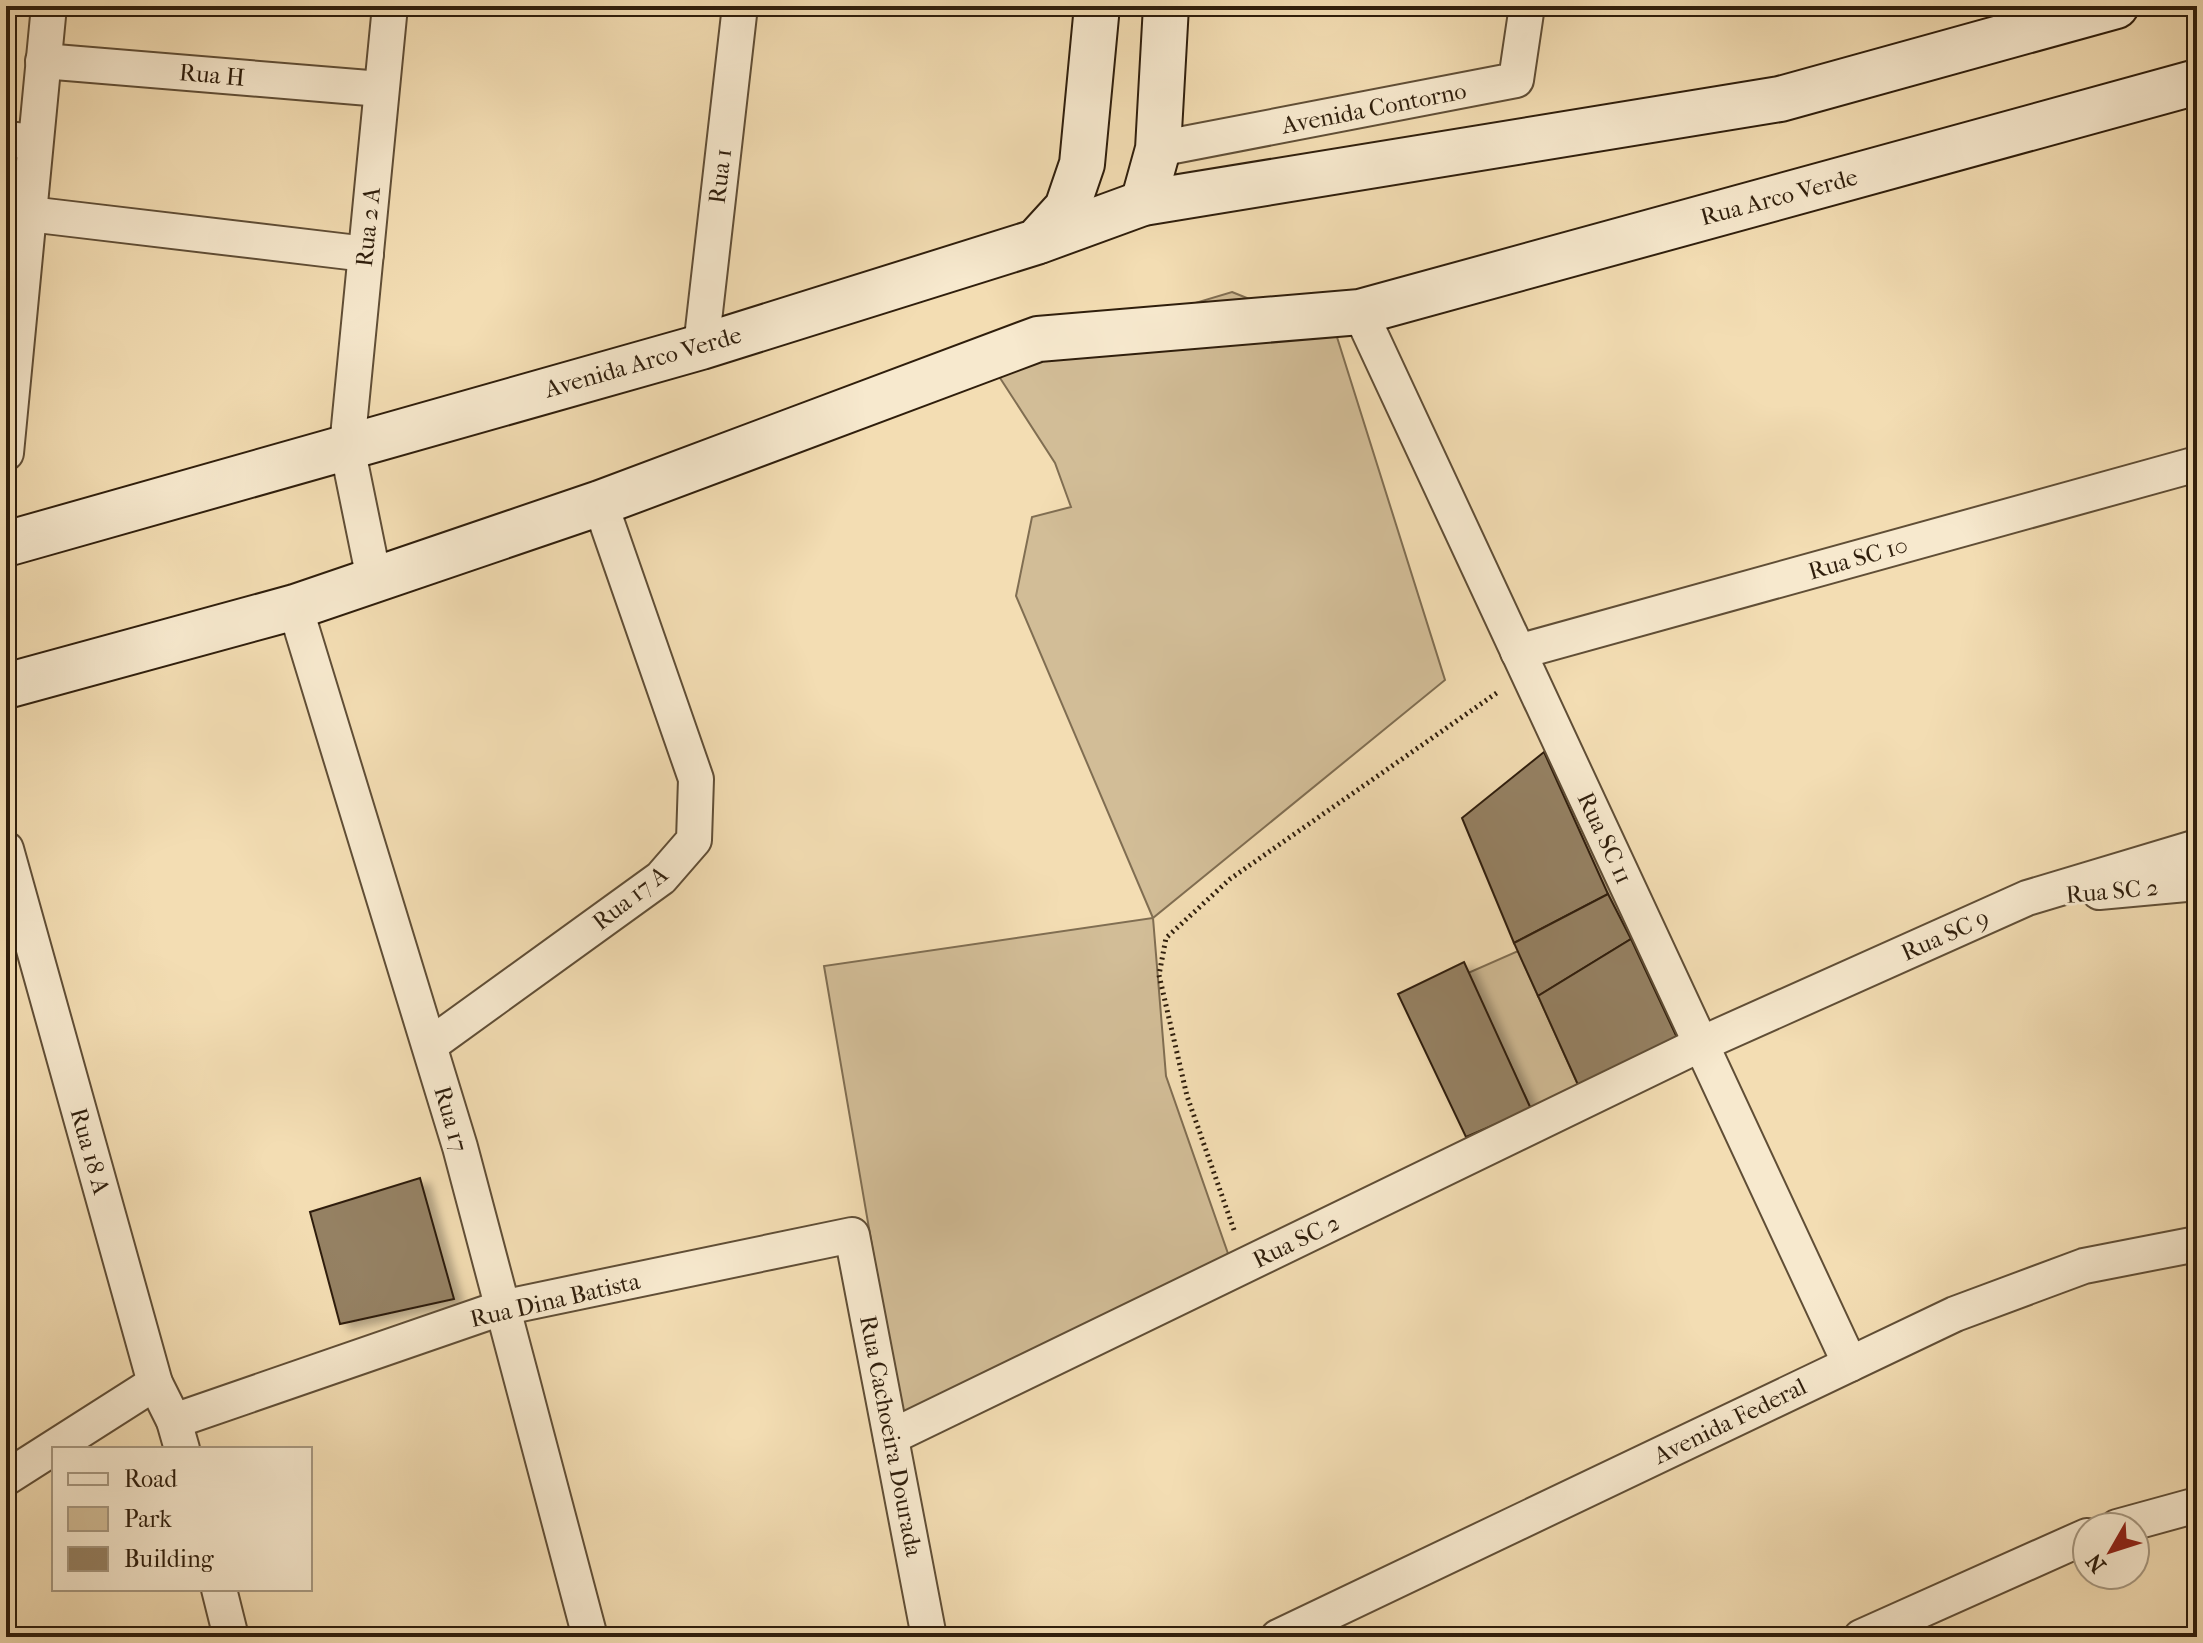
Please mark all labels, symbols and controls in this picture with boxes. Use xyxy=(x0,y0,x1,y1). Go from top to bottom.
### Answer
street label: Rua H xyxy=(178,58,246,92)
street label: Avenida Contorno xyxy=(1278,76,1469,140)
street label: Rua 1 xyxy=(703,147,737,205)
street label: Rua Arco Verde xyxy=(1697,163,1861,231)
street label: Rua 2 A xyxy=(350,185,386,268)
street label: Avenida Arco Verde xyxy=(541,321,745,404)
street label: Rua SC 10 xyxy=(1805,530,1911,586)
street label: Rua SC 11 xyxy=(1572,788,1638,888)
street label: Rua 17 A xyxy=(587,860,674,936)
street label: Rua SC 2 xyxy=(2065,873,2159,909)
street label: Rua SC 9 xyxy=(1897,903,1993,967)
street label: Rua 17 xyxy=(428,1083,474,1155)
street label: Rua 18 A xyxy=(64,1105,116,1198)
street label: Rua SC 2 xyxy=(1248,1208,1344,1274)
street label: Rua Dina Batista xyxy=(467,1267,643,1333)
street label: Rua Cachoeira Dourada xyxy=(854,1313,928,1560)
street label: Avenida Federal xyxy=(1648,1372,1811,1470)
legend xyxy=(52,1447,312,1591)
text: Road xyxy=(124,1465,178,1493)
text: Park xyxy=(124,1505,172,1533)
north arrow xyxy=(2071,1511,2151,1591)
text: Building xyxy=(124,1545,215,1573)
text: N xyxy=(2081,1548,2112,1578)

